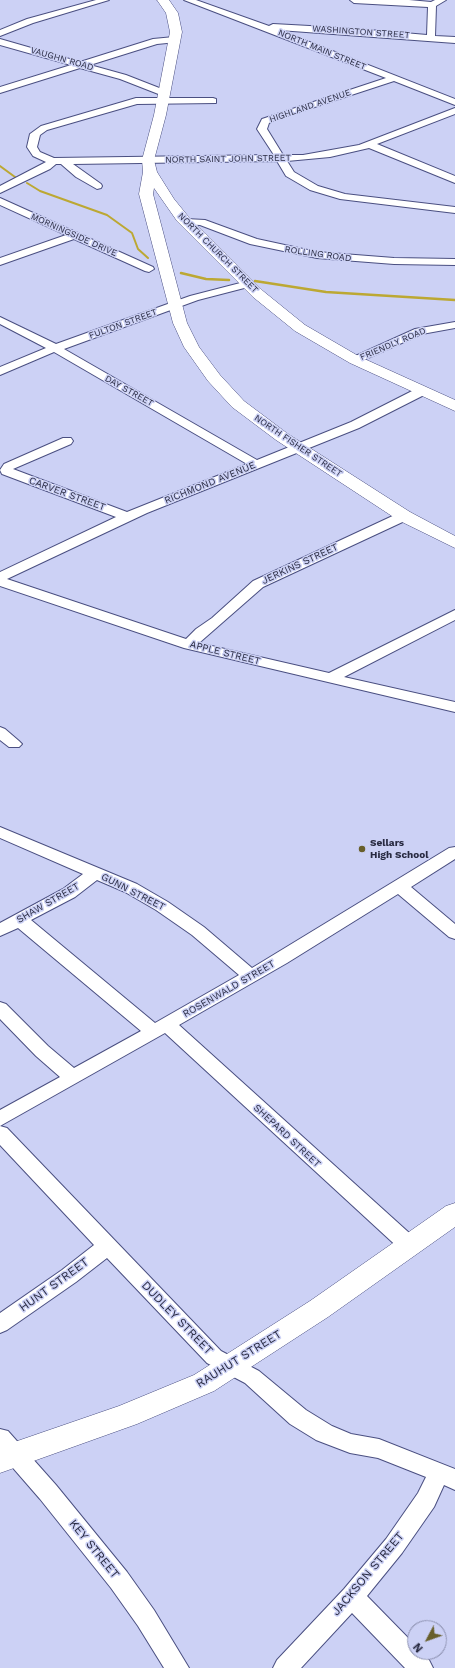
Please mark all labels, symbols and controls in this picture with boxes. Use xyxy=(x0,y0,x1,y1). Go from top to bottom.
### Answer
street label: WASHINGTON STREET xyxy=(312,23,410,41)
street label: NORTH MAIN STREET xyxy=(276,27,368,73)
street label: VAUGHN ROAD xyxy=(29,45,95,73)
street label: HIGHLAND AVENUE xyxy=(268,87,352,125)
street label: NORTH SAINT JOHN STREET xyxy=(165,153,291,165)
street label: MORNINGSIDE DRIVE xyxy=(29,211,119,259)
street label: NORTH CHURCH STREET xyxy=(176,211,260,295)
street label: ROLLING ROAD xyxy=(284,244,352,264)
street label: FULTON STREET xyxy=(88,307,158,341)
street label: FRIENDLY ROAD xyxy=(358,325,428,363)
street label: DAY STREET xyxy=(103,373,155,409)
street label: NORTH FISHER STREET xyxy=(252,413,344,479)
street label: RICHMOND AVENUE xyxy=(163,459,257,507)
street label: CARVER STREET xyxy=(27,475,107,513)
street label: JERKINS STREET xyxy=(260,541,340,587)
street label: APPLE STREET xyxy=(189,638,261,668)
place label: Sellars High School xyxy=(370,837,429,860)
marker: Sellars High School xyxy=(357,844,367,854)
street label: GUNN STREET xyxy=(99,871,167,913)
street label: SHAW STREET xyxy=(14,880,82,926)
street label: ROSENWALD STREET xyxy=(181,958,277,1020)
street label: SHEPARD STREET xyxy=(251,1102,323,1170)
street label: HUNT STREET xyxy=(16,1255,92,1315)
street label: DUDLEY STREET xyxy=(138,1278,216,1358)
street label: RAUHUT STREET xyxy=(194,1327,284,1391)
street label: KEY STREET xyxy=(66,1517,122,1581)
street label: JACKSON STREET xyxy=(329,1529,407,1619)
north arrow xyxy=(407,1620,447,1660)
text: N xyxy=(411,1640,426,1655)

